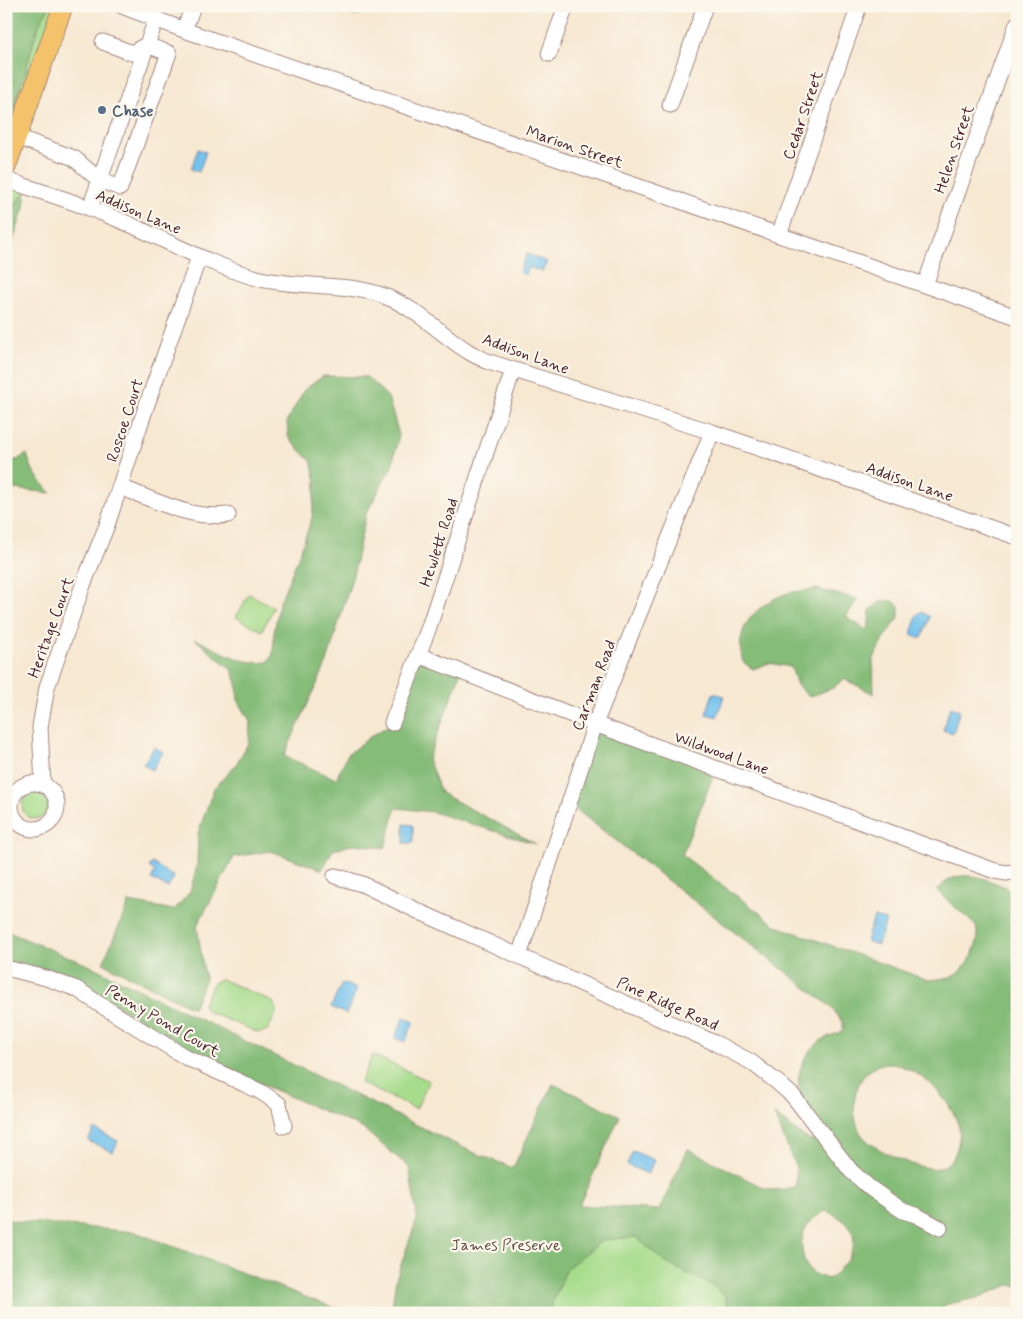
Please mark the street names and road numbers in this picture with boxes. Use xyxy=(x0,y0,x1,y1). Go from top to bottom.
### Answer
street label: Cedar Street xyxy=(778,68,829,163)
street label: Helen Street xyxy=(929,102,980,197)
street label: Marion Street xyxy=(523,121,626,174)
street label: Addison Lane xyxy=(92,185,184,240)
street label: Addison Lane xyxy=(479,329,572,380)
street label: Roscoe Court xyxy=(102,376,149,465)
street label: Addison Lane xyxy=(863,458,956,507)
street label: Hewlett Road xyxy=(415,495,464,590)
street label: Heritage Court xyxy=(23,573,80,681)
street label: Carman Road xyxy=(567,637,621,734)
street label: Wildwood Lane xyxy=(671,727,772,780)
street label: Pine Ridge Road xyxy=(613,973,722,1037)
street label: Penny Pond Court xyxy=(101,980,224,1063)

